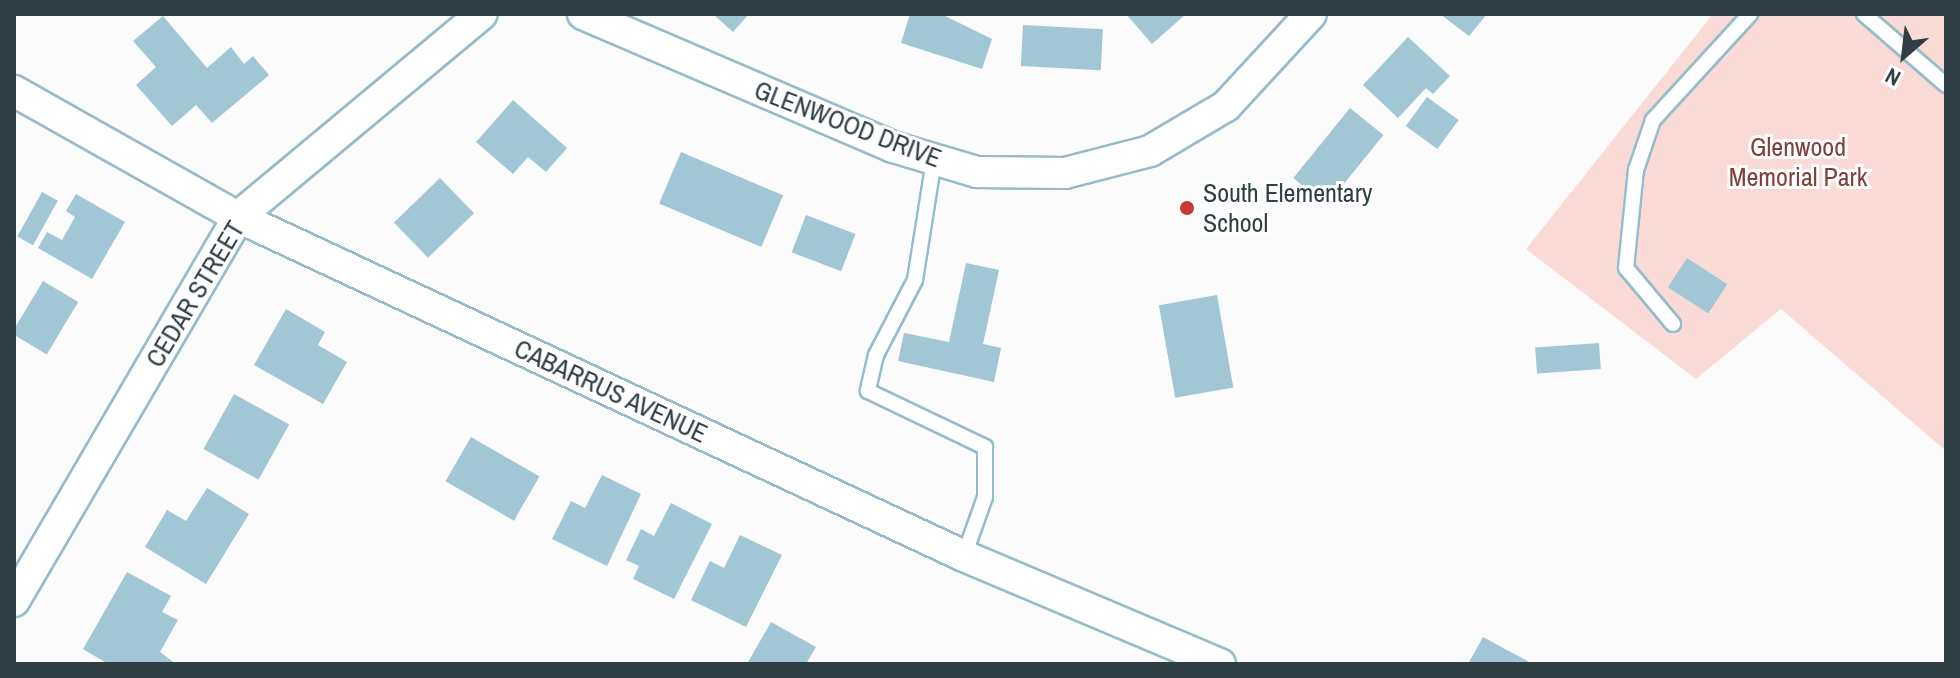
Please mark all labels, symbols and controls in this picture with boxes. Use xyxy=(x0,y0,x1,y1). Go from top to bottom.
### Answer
north arrow xyxy=(1864,16,1944,96)
text: N xyxy=(1880,61,1906,93)
street label: GLENWOOD DRIVE xyxy=(750,74,946,174)
park label: Glenwood Memorial Park xyxy=(1729,131,1867,192)
place label: South Elementary School xyxy=(1203,177,1372,238)
marker: South Elementary School xyxy=(1178,199,1196,217)
street label: CEDAR STREET xyxy=(139,215,251,373)
street label: CABARRUS AVENUE xyxy=(509,332,713,450)

